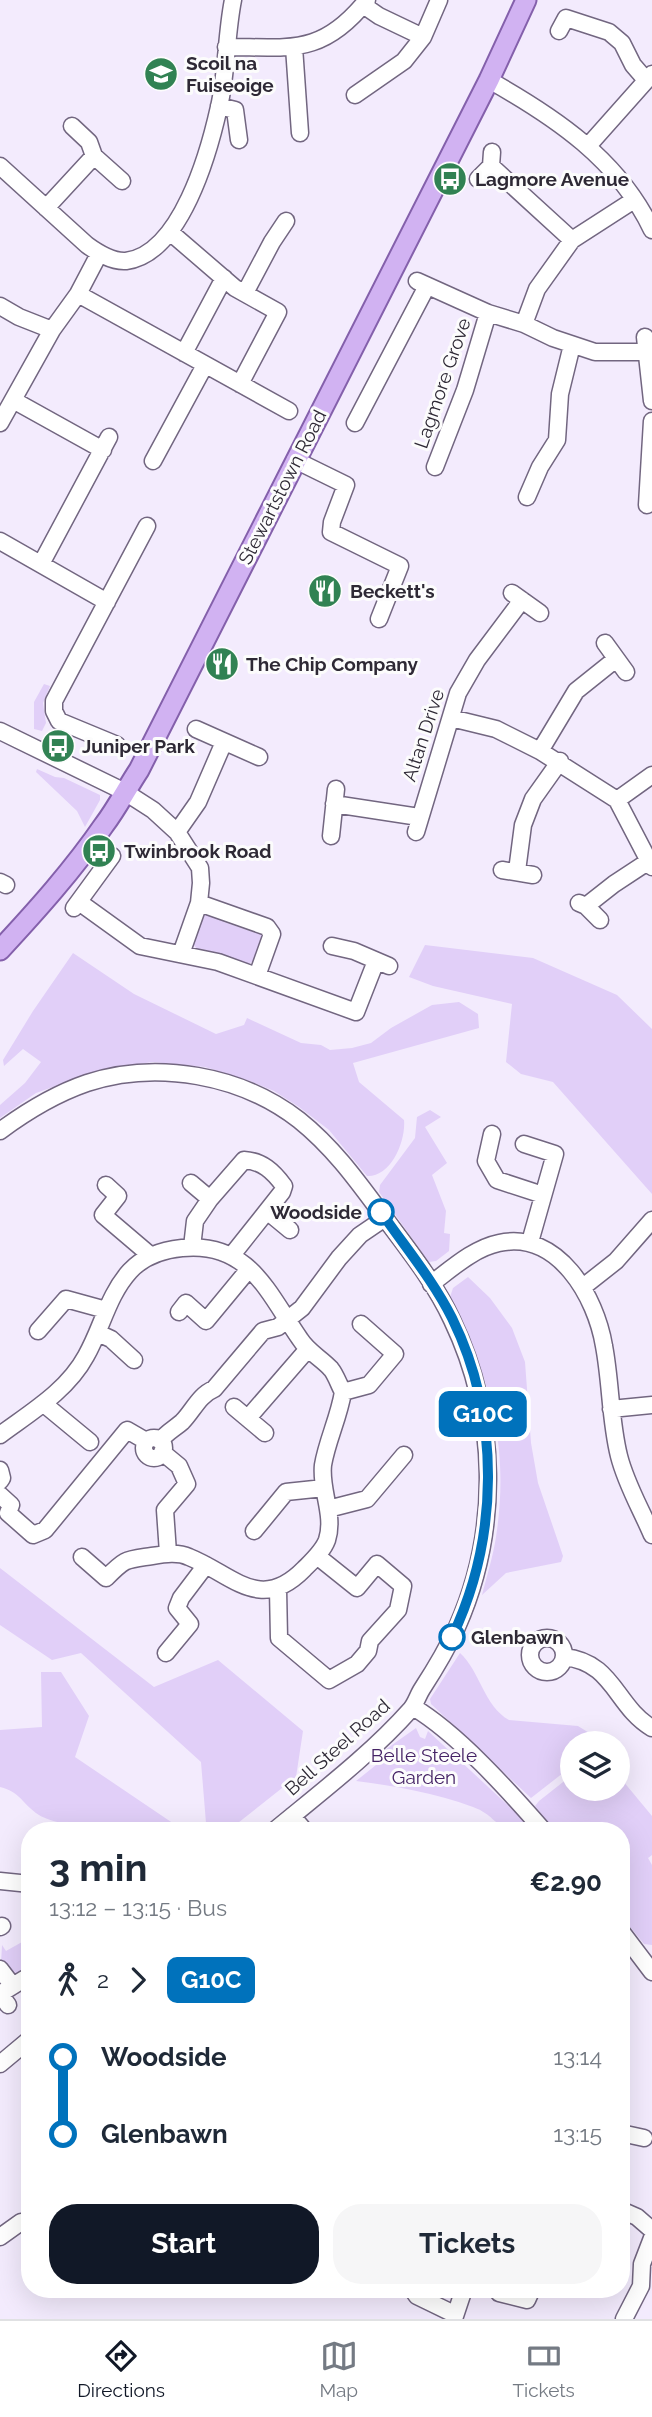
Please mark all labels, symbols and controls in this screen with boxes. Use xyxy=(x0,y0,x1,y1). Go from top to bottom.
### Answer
place label: Scoil na Fuiseoige xyxy=(186,52,274,96)
school or university icon: Scoil na Fuiseoige xyxy=(142,55,180,93)
bus stop icon: Lagmore Avenue xyxy=(431,160,469,198)
place label: Lagmore Avenue xyxy=(475,168,629,190)
street label: Lagmore Grove xyxy=(409,315,475,451)
street label: Stewartstown Road xyxy=(234,406,330,568)
restaurant icon: Beckett's xyxy=(306,572,344,610)
place label: Beckett's xyxy=(350,580,435,602)
restaurant icon: The Chip Company xyxy=(203,645,241,683)
place label: The Chip Company xyxy=(246,653,419,675)
street label: Altan Drive xyxy=(398,686,448,784)
bus stop icon: Juniper Park xyxy=(39,727,77,765)
place label: Juniper Park xyxy=(82,735,195,757)
bus stop icon: Twinbrook Road xyxy=(80,832,118,870)
place label: Twinbrook Road xyxy=(124,840,272,862)
marker: Woodside xyxy=(368,1199,394,1225)
place label: Woodside xyxy=(270,1201,362,1223)
line badge: G10C xyxy=(434,1391,532,1437)
text: G10C xyxy=(453,1399,513,1428)
marker: Glenbawn xyxy=(439,1624,465,1650)
place label: Glenbawn xyxy=(471,1626,564,1648)
street label: Bell Steel Road xyxy=(280,1694,394,1800)
map controls xyxy=(560,1731,630,1801)
button: layers xyxy=(560,1731,630,1801)
park label: Belle Steele Garden xyxy=(371,1744,477,1788)
text: 3 min xyxy=(49,1845,147,1890)
text: €2.90 xyxy=(529,1867,602,1897)
text: 13:12 – 13:15 · Bus xyxy=(49,1894,227,1921)
icon: walk xyxy=(49,1961,87,1999)
icon: forward xyxy=(119,1961,157,1999)
text: G10C xyxy=(181,1965,241,1994)
text: 2 xyxy=(97,1966,109,1993)
text: Woodside xyxy=(101,2042,227,2072)
text: 13:14 xyxy=(553,2043,602,2070)
text: Glenbawn xyxy=(101,2119,228,2149)
text: 13:15 xyxy=(553,2120,602,2147)
button: Start xyxy=(49,2204,319,2284)
button: Tickets xyxy=(333,2204,602,2284)
tab: Directions xyxy=(77,2337,165,2401)
tab: Map xyxy=(319,2337,358,2401)
tab: Tickets xyxy=(512,2337,575,2401)

